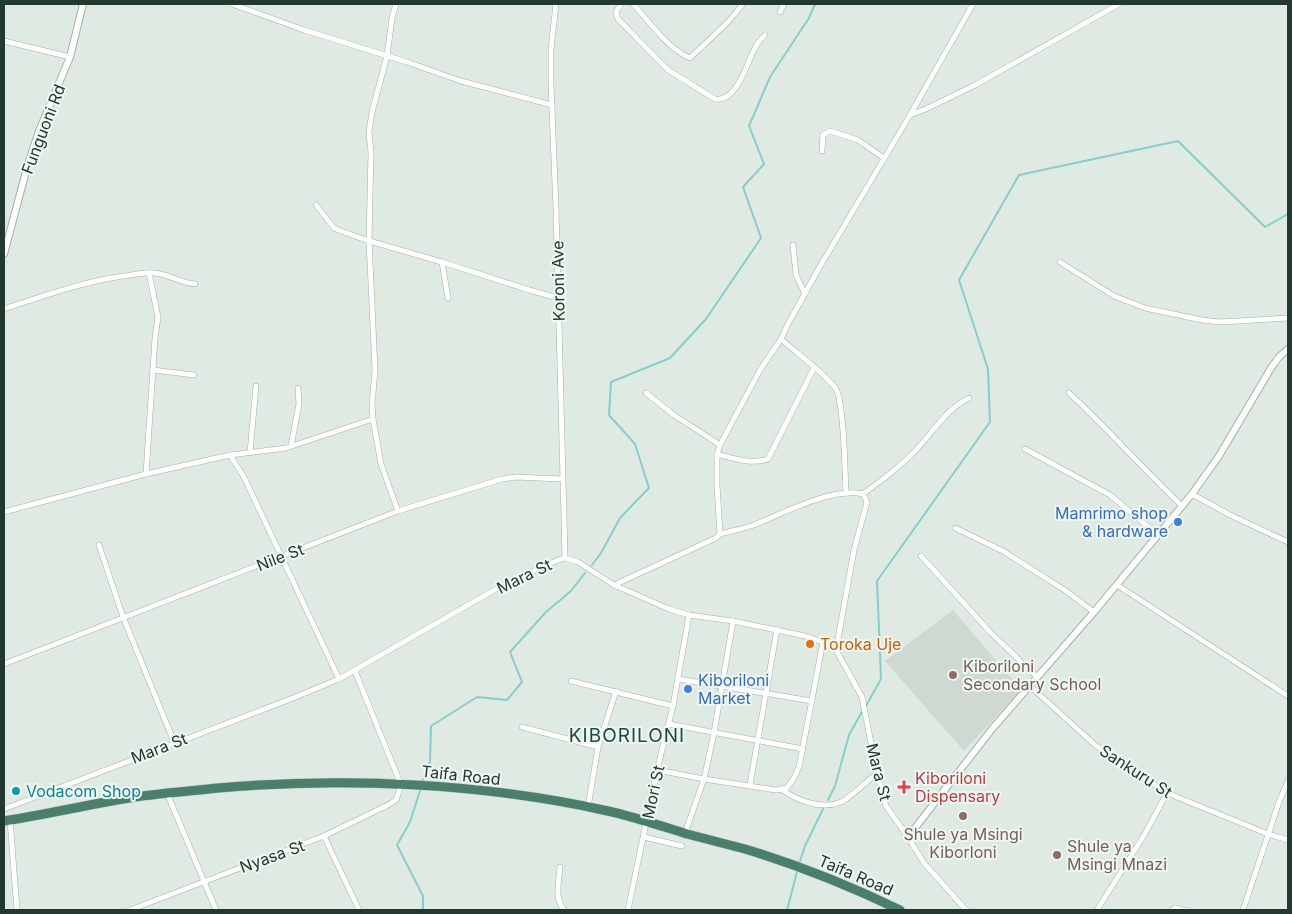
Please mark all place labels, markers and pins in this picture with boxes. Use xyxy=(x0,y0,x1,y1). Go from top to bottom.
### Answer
place label: Mamrimo shop & hardware xyxy=(1055,503,1168,541)
marker: Mamrimo shop & hardware xyxy=(1172,516,1184,528)
place label: Toroka Uje xyxy=(820,634,901,654)
marker: Toroka Uje xyxy=(804,638,816,650)
place label: Kiboriloni Secondary School xyxy=(963,656,1101,694)
marker: Kiboriloni Secondary School xyxy=(947,669,959,681)
place label: Kiboriloni Market xyxy=(698,670,769,708)
marker: Kiboriloni Market xyxy=(682,683,694,695)
place label: Kiboriloni Dispensary xyxy=(915,768,1000,806)
marker: Kiboriloni Dispensary xyxy=(897,780,911,794)
place label: Vodacom Shop xyxy=(26,781,141,801)
marker: Vodacom Shop xyxy=(10,785,22,797)
marker: Shule ya Msingi Kiborloni xyxy=(957,810,969,822)
place label: Shule ya Msingi Kiborloni xyxy=(903,824,1023,862)
place label: Shule ya Msingi Mnazi xyxy=(1067,836,1167,874)
marker: Shule ya Msingi Mnazi xyxy=(1051,849,1063,861)

